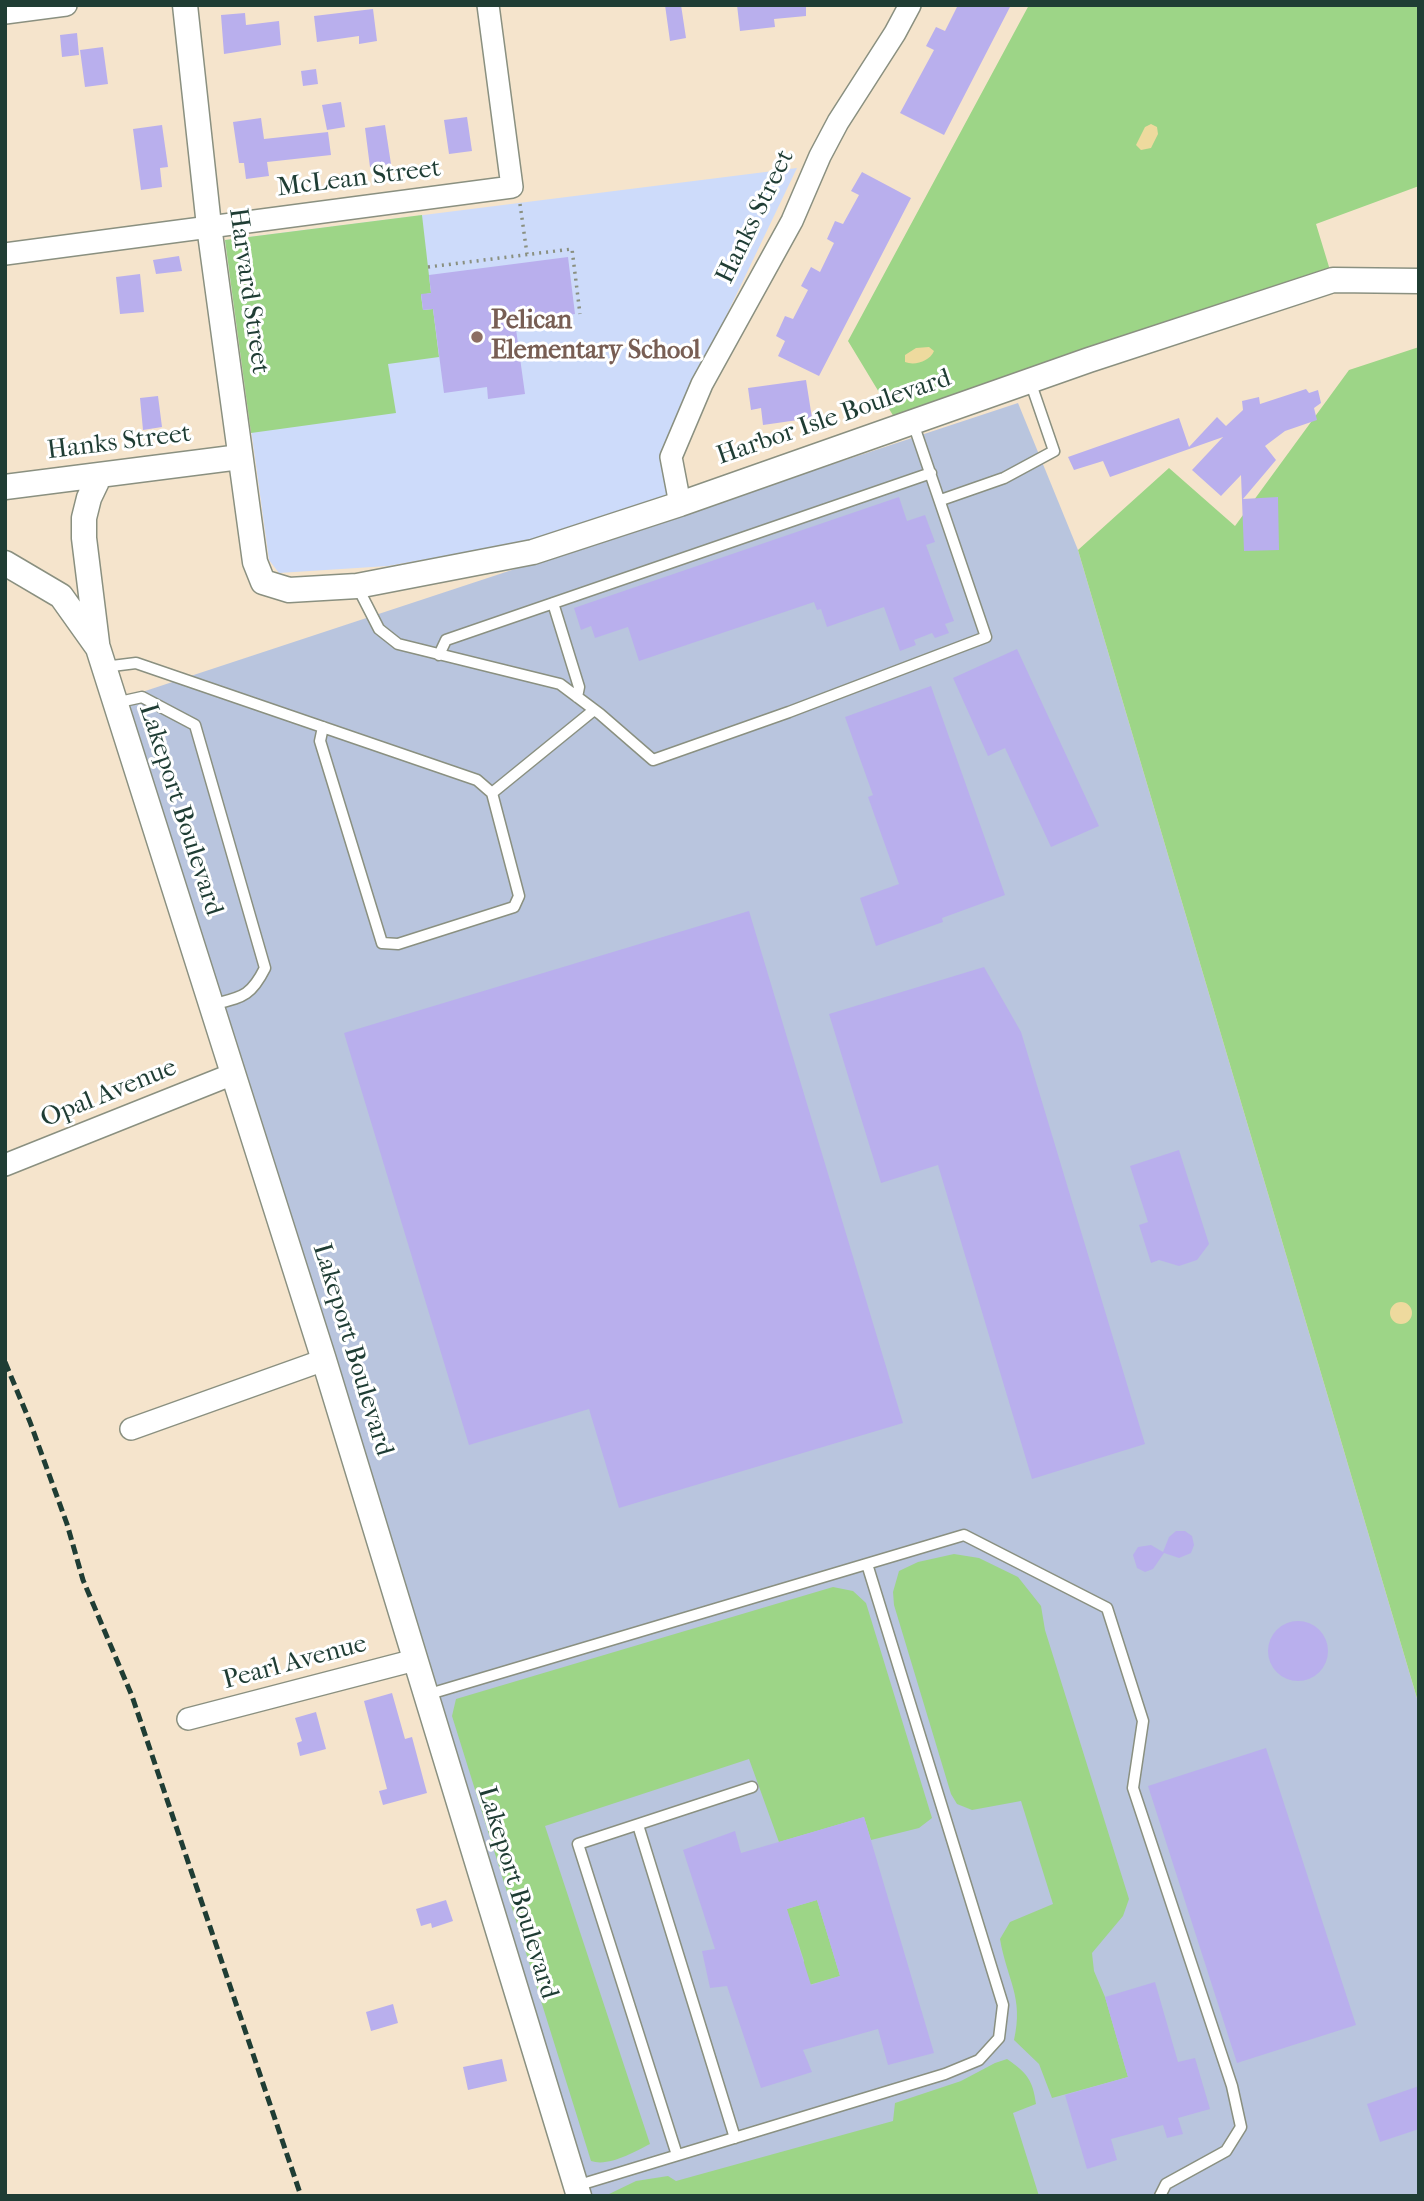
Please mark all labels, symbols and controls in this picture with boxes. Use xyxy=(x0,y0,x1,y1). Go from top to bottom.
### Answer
street label: Hanks Street xyxy=(710,145,802,289)
street label: McLean Street xyxy=(275,153,443,205)
street label: Harvard Street xyxy=(221,206,275,376)
place label: Pelican Elementary School xyxy=(491,306,700,368)
marker: Pelican Elementary School xyxy=(469,329,485,345)
street label: Harbor Isle Boulevard xyxy=(713,363,955,473)
street label: Hanks Street xyxy=(45,419,193,467)
street label: Lakeport Boulevard xyxy=(131,700,229,920)
street label: Opal Avenue xyxy=(37,1053,181,1135)
street label: Lakeport Boulevard xyxy=(305,1240,399,1460)
street label: Pearl Avenue xyxy=(220,1629,370,1697)
street label: Lakeport Boulevard xyxy=(470,1783,564,2003)

